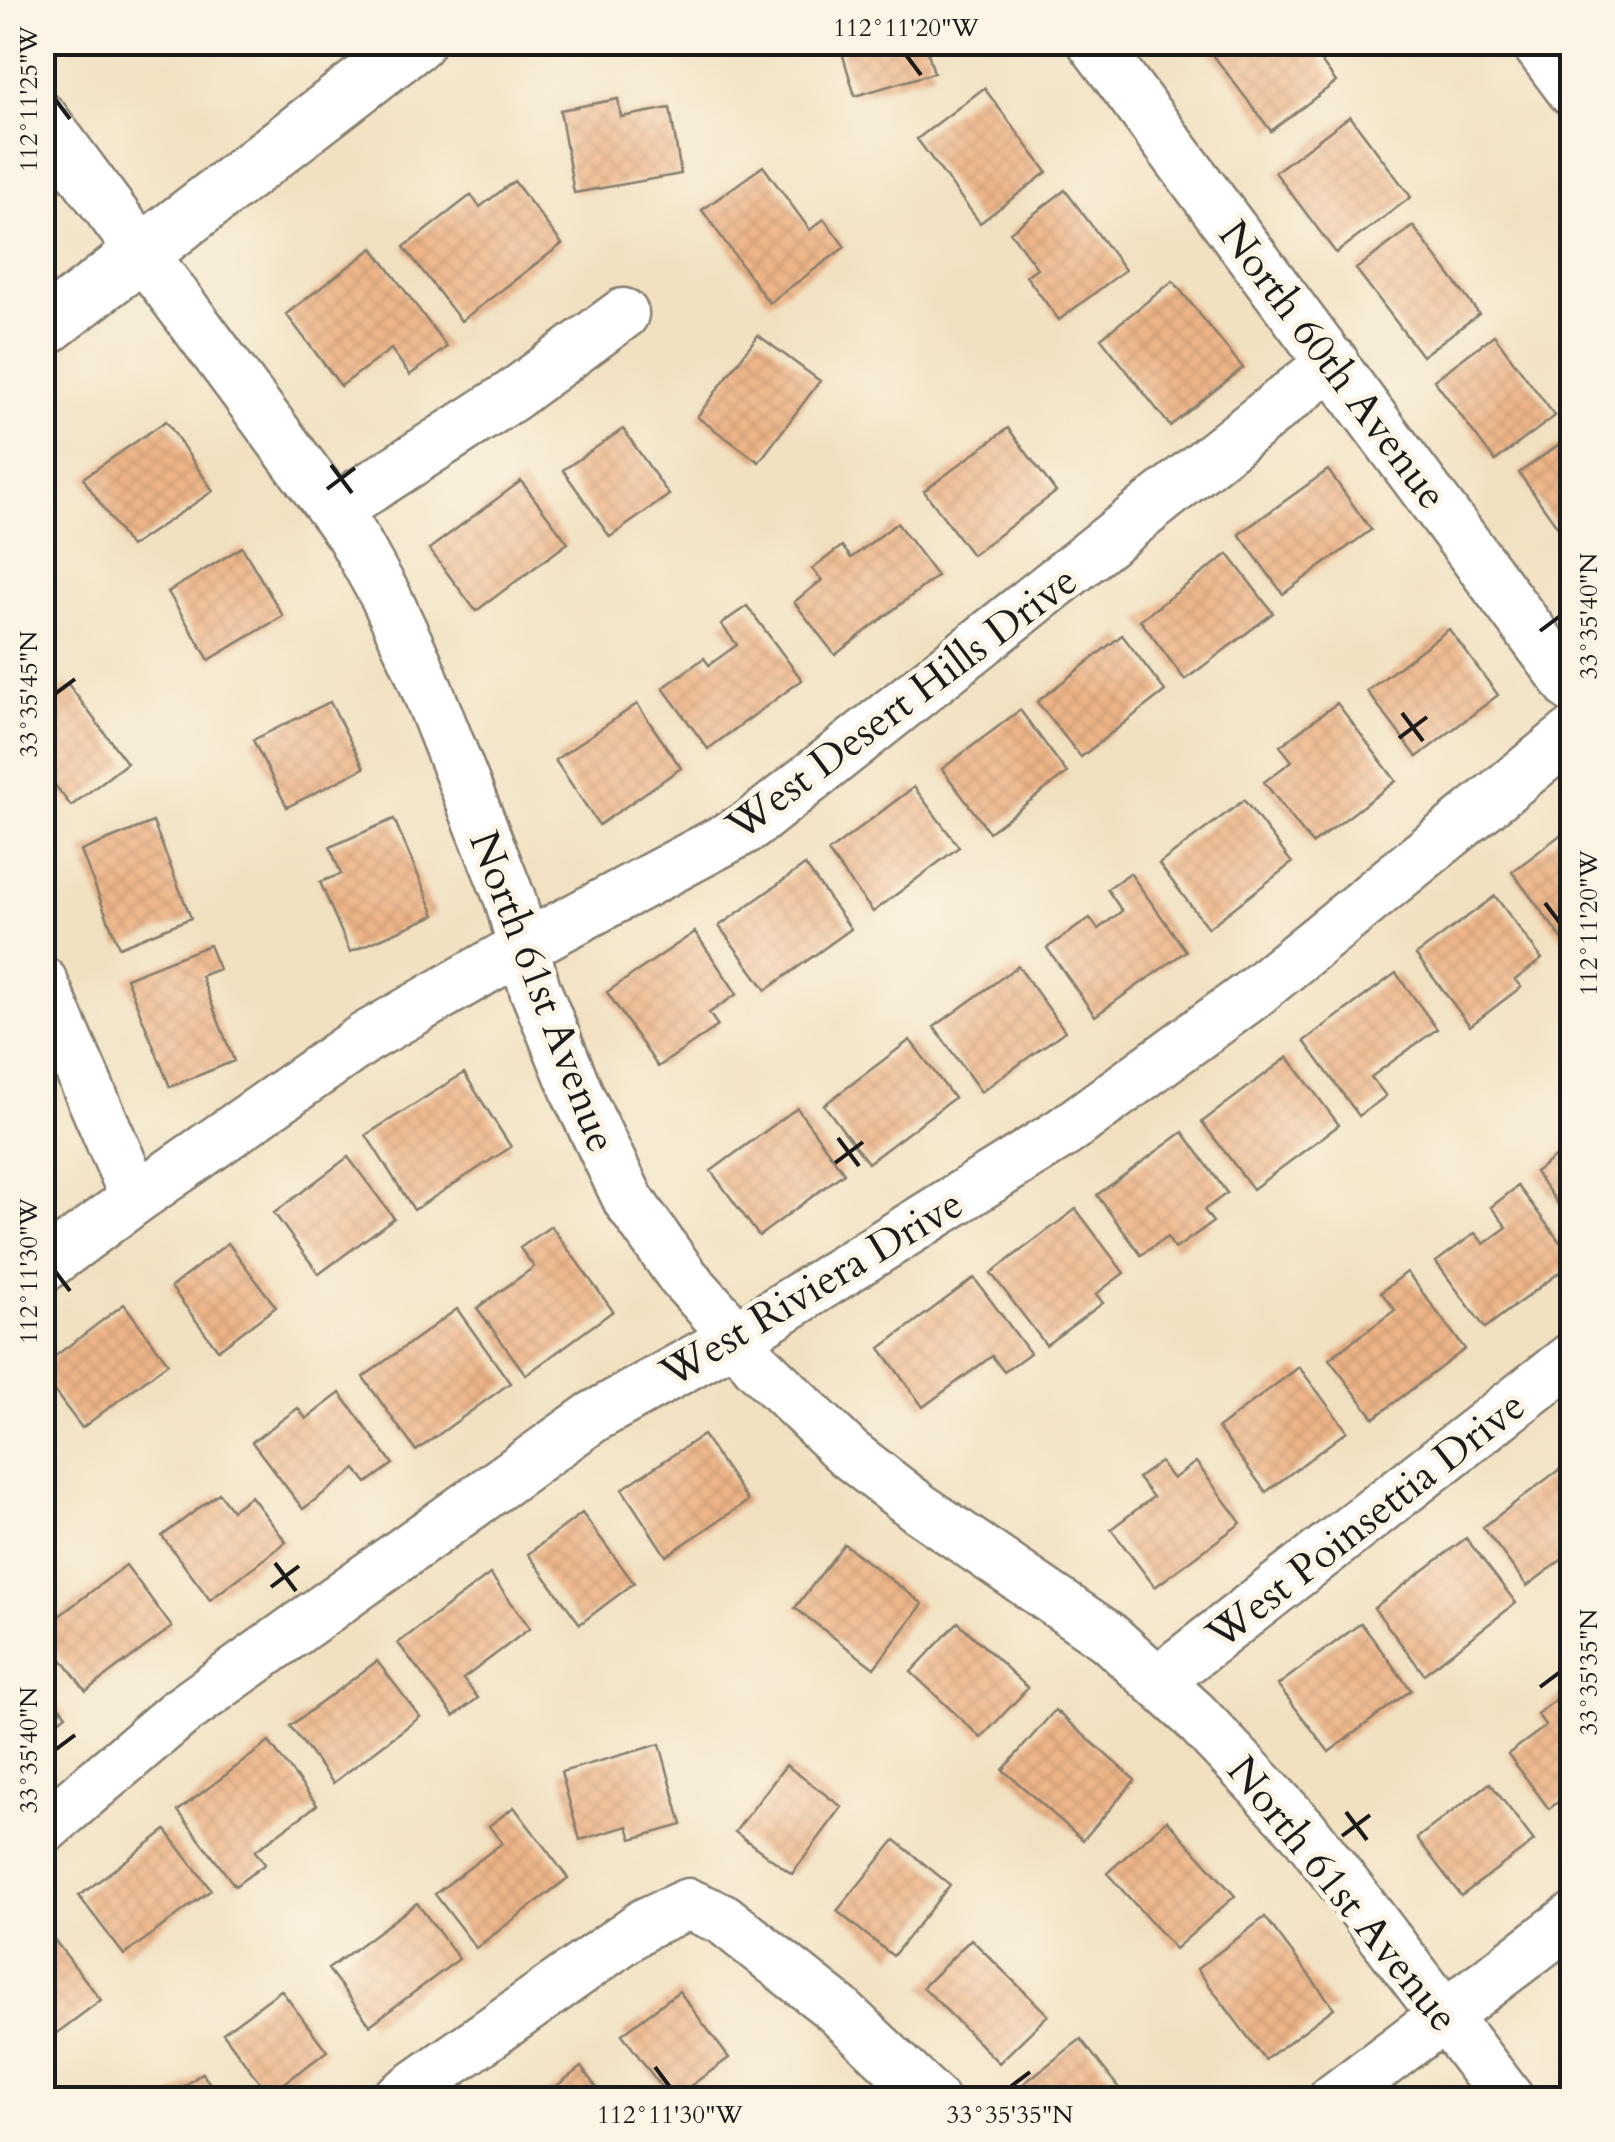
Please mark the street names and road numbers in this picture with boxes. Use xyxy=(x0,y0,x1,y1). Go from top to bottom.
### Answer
street label: North 60th Avenue xyxy=(1205,209,1460,521)
street label: West Desert Hills Drive xyxy=(714,552,1089,855)
street label: North 61st Avenue xyxy=(455,823,630,1160)
street label: West Riviera Drive xyxy=(649,1175,974,1402)
street label: West Poinsettia Drive xyxy=(1194,1378,1537,1663)
street label: North 61st Avenue xyxy=(1214,1744,1472,2044)

